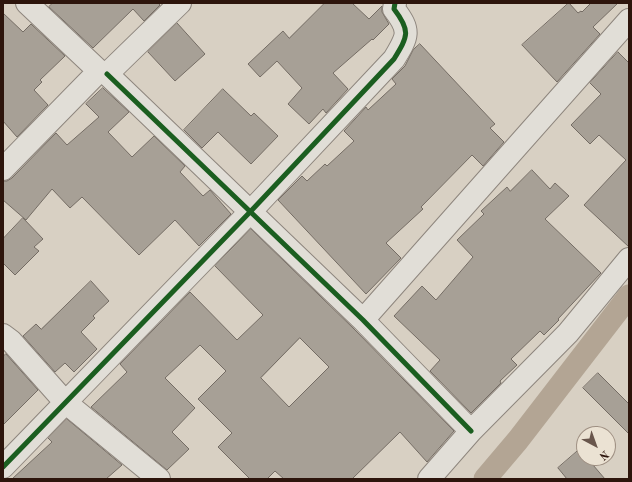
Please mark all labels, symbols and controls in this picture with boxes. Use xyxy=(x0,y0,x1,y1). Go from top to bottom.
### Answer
north arrow xyxy=(576,426,616,466)
text: N xyxy=(597,448,610,462)

